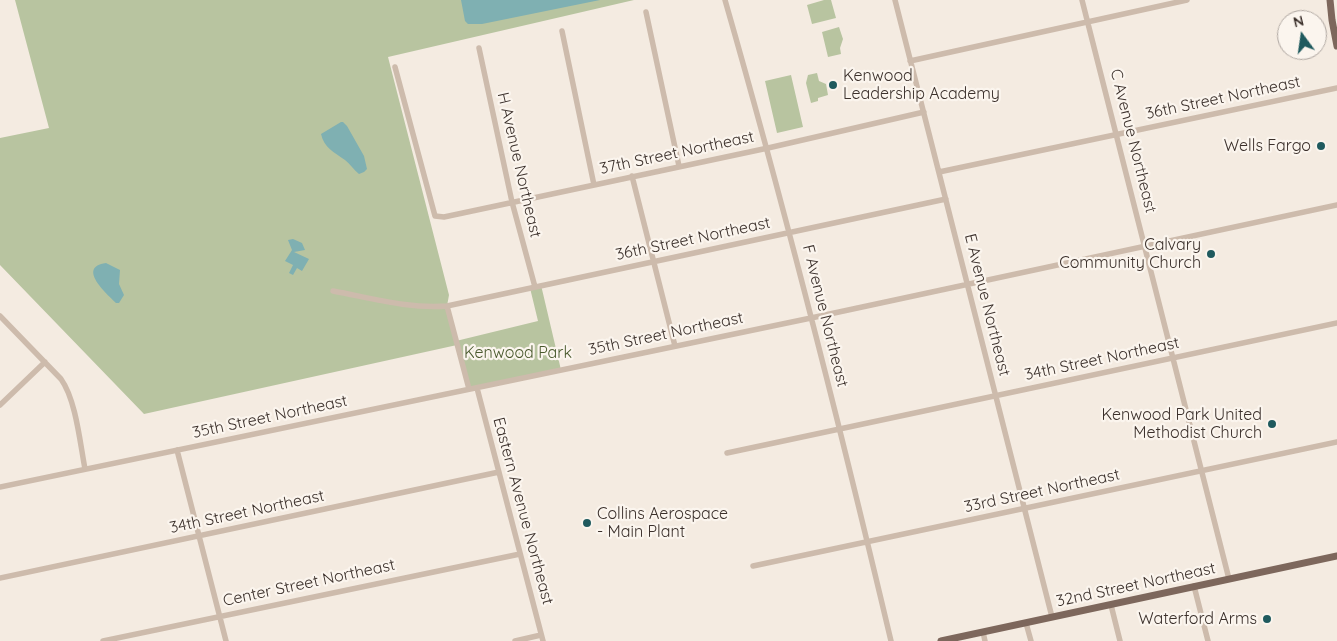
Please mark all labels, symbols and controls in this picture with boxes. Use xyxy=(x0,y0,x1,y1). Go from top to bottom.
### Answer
north arrow xyxy=(1277,10,1327,60)
text: N xyxy=(1291,11,1306,31)
place label: Kenwood Leadership Academy xyxy=(843,66,1000,104)
street label: C Avenue Northeast xyxy=(1106,67,1160,215)
street label: 36th Street Northeast xyxy=(1144,72,1302,124)
marker: Kenwood Leadership Academy xyxy=(827,79,839,91)
street label: H Avenue Northeast xyxy=(493,90,545,240)
street label: 37th Street Northeast xyxy=(598,127,756,179)
place label: Wells Fargo xyxy=(1224,136,1311,156)
marker: Wells Fargo xyxy=(1315,140,1327,152)
street label: 36th Street Northeast xyxy=(614,213,772,265)
street label: E Avenue Northeast xyxy=(960,232,1014,378)
place label: Calvary Community Church xyxy=(1059,235,1201,273)
street label: F Avenue Northeast xyxy=(798,243,852,389)
marker: Calvary Community Church xyxy=(1205,248,1217,260)
street label: 35th Street Northeast xyxy=(587,308,745,360)
street label: 34th Street Northeast xyxy=(1023,333,1181,385)
park label: Kenwood Park xyxy=(464,343,572,363)
street label: 35th Street Northeast xyxy=(191,391,349,443)
place label: Kenwood Park United Methodist Church xyxy=(1101,405,1262,443)
street label: Eastern Avenue Northeast xyxy=(489,415,557,607)
marker: Kenwood Park United Methodist Church xyxy=(1266,418,1278,430)
street label: 33rd Street Northeast xyxy=(963,465,1121,517)
street label: 34th Street Northeast xyxy=(168,486,326,538)
place label: Collins Aerospace - Main Plant xyxy=(597,504,728,542)
marker: Collins Aerospace - Main Plant xyxy=(581,517,593,529)
street label: Center Street Northeast xyxy=(221,555,397,611)
street label: 32nd Street Northeast xyxy=(1055,559,1217,611)
place label: Waterford Arms xyxy=(1138,609,1257,629)
marker: Waterford Arms xyxy=(1261,613,1273,625)

